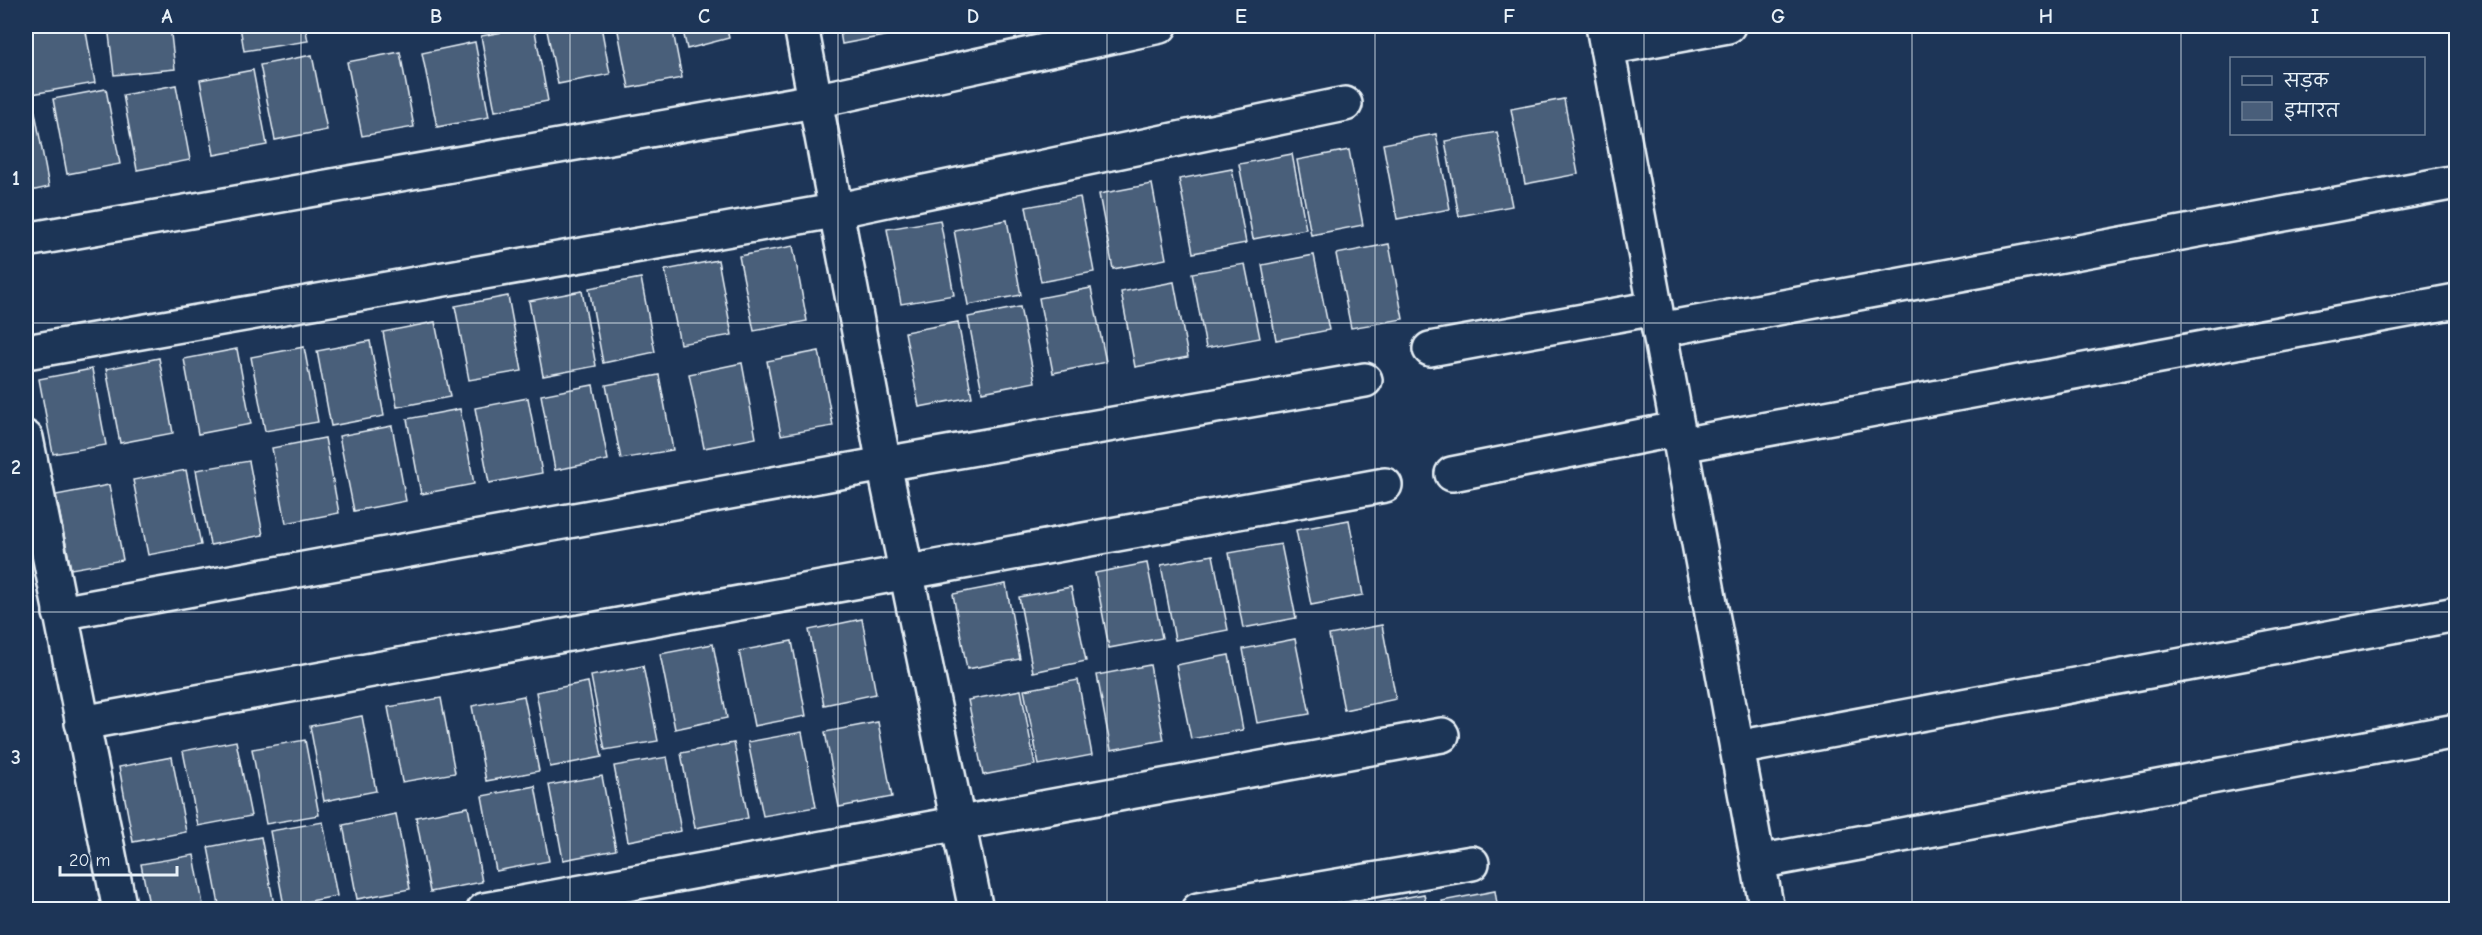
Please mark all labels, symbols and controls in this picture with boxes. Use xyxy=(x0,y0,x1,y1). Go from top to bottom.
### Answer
text: A xyxy=(161,5,173,28)
text: B xyxy=(430,5,442,28)
text: C xyxy=(698,5,710,28)
text: D xyxy=(967,5,979,28)
text: E xyxy=(1235,5,1247,28)
text: F xyxy=(1503,5,1515,28)
text: G xyxy=(1771,5,1785,28)
text: H xyxy=(2039,5,2053,28)
text: I xyxy=(2311,5,2319,28)
legend xyxy=(2230,57,2425,135)
text: सड़क xyxy=(2283,71,2329,92)
text: इमारत xyxy=(2284,101,2340,122)
text: 1 xyxy=(12,167,20,190)
text: 2 xyxy=(11,456,21,479)
text: 3 xyxy=(11,746,21,769)
scale bar xyxy=(60,839,177,877)
text: 20 m xyxy=(69,850,110,871)

